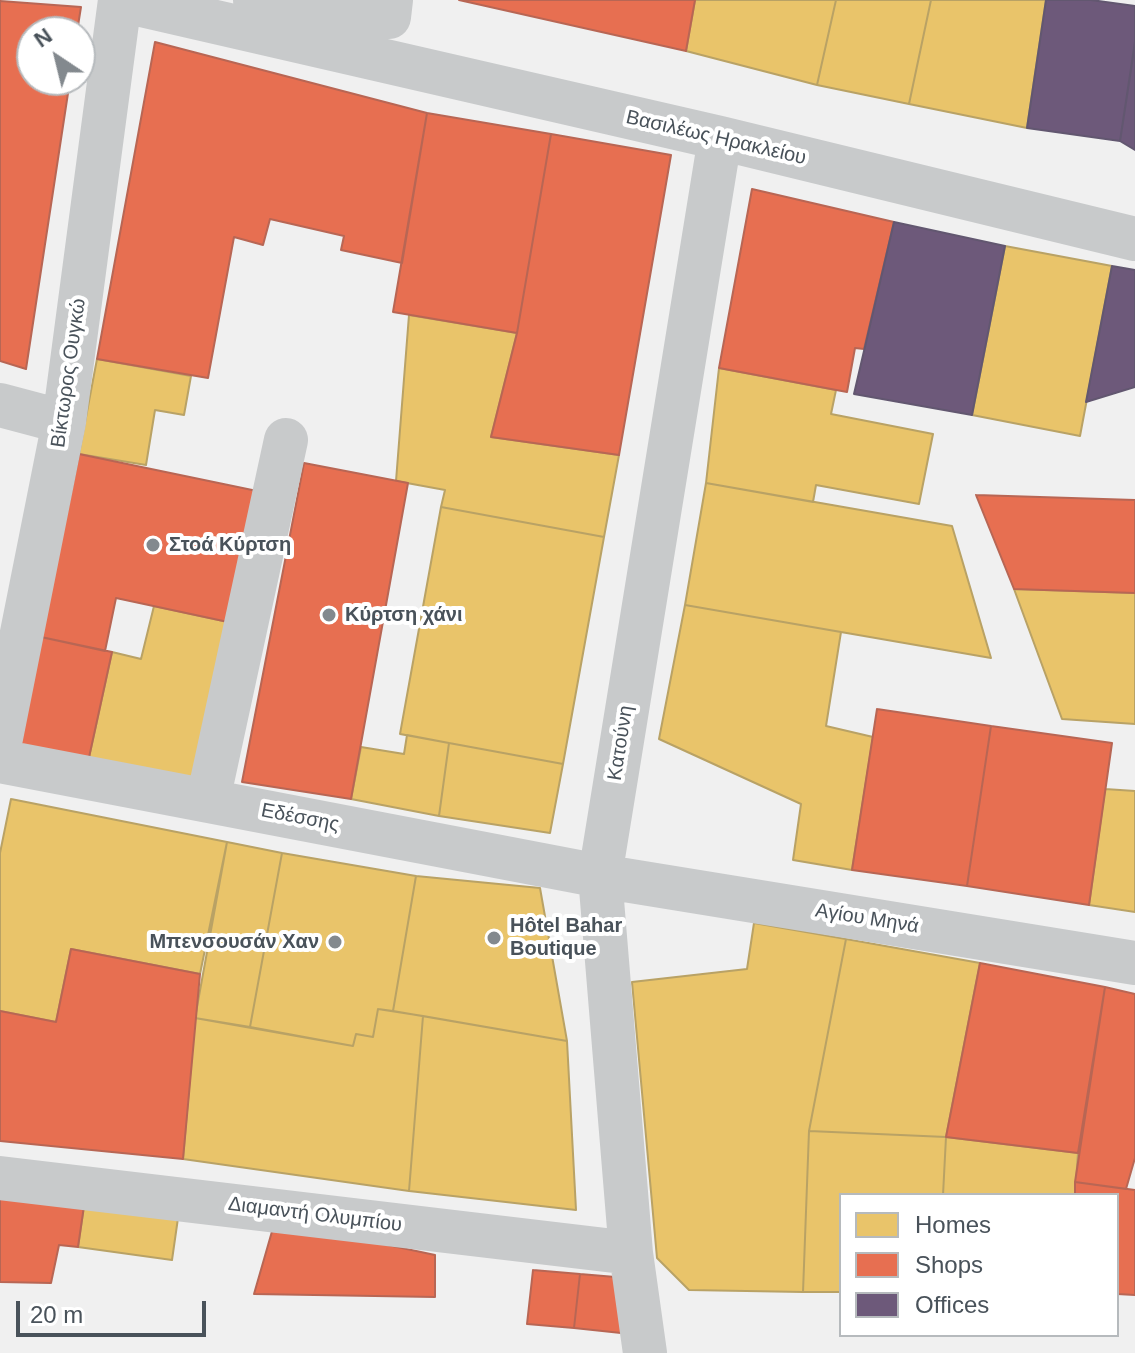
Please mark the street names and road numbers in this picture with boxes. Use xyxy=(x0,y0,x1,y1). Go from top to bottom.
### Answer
street label: Βασιλέως Ηρακλείου xyxy=(624,106,808,170)
street label: Βίκτωρος Ουγκώ xyxy=(47,297,91,449)
street label: Κατούνη xyxy=(603,704,639,782)
street label: Εδέσσης xyxy=(259,799,341,837)
street label: Αγίου Μηνά xyxy=(814,899,920,939)
street label: Διαμαντή Ολυμπίου xyxy=(227,1192,403,1238)

